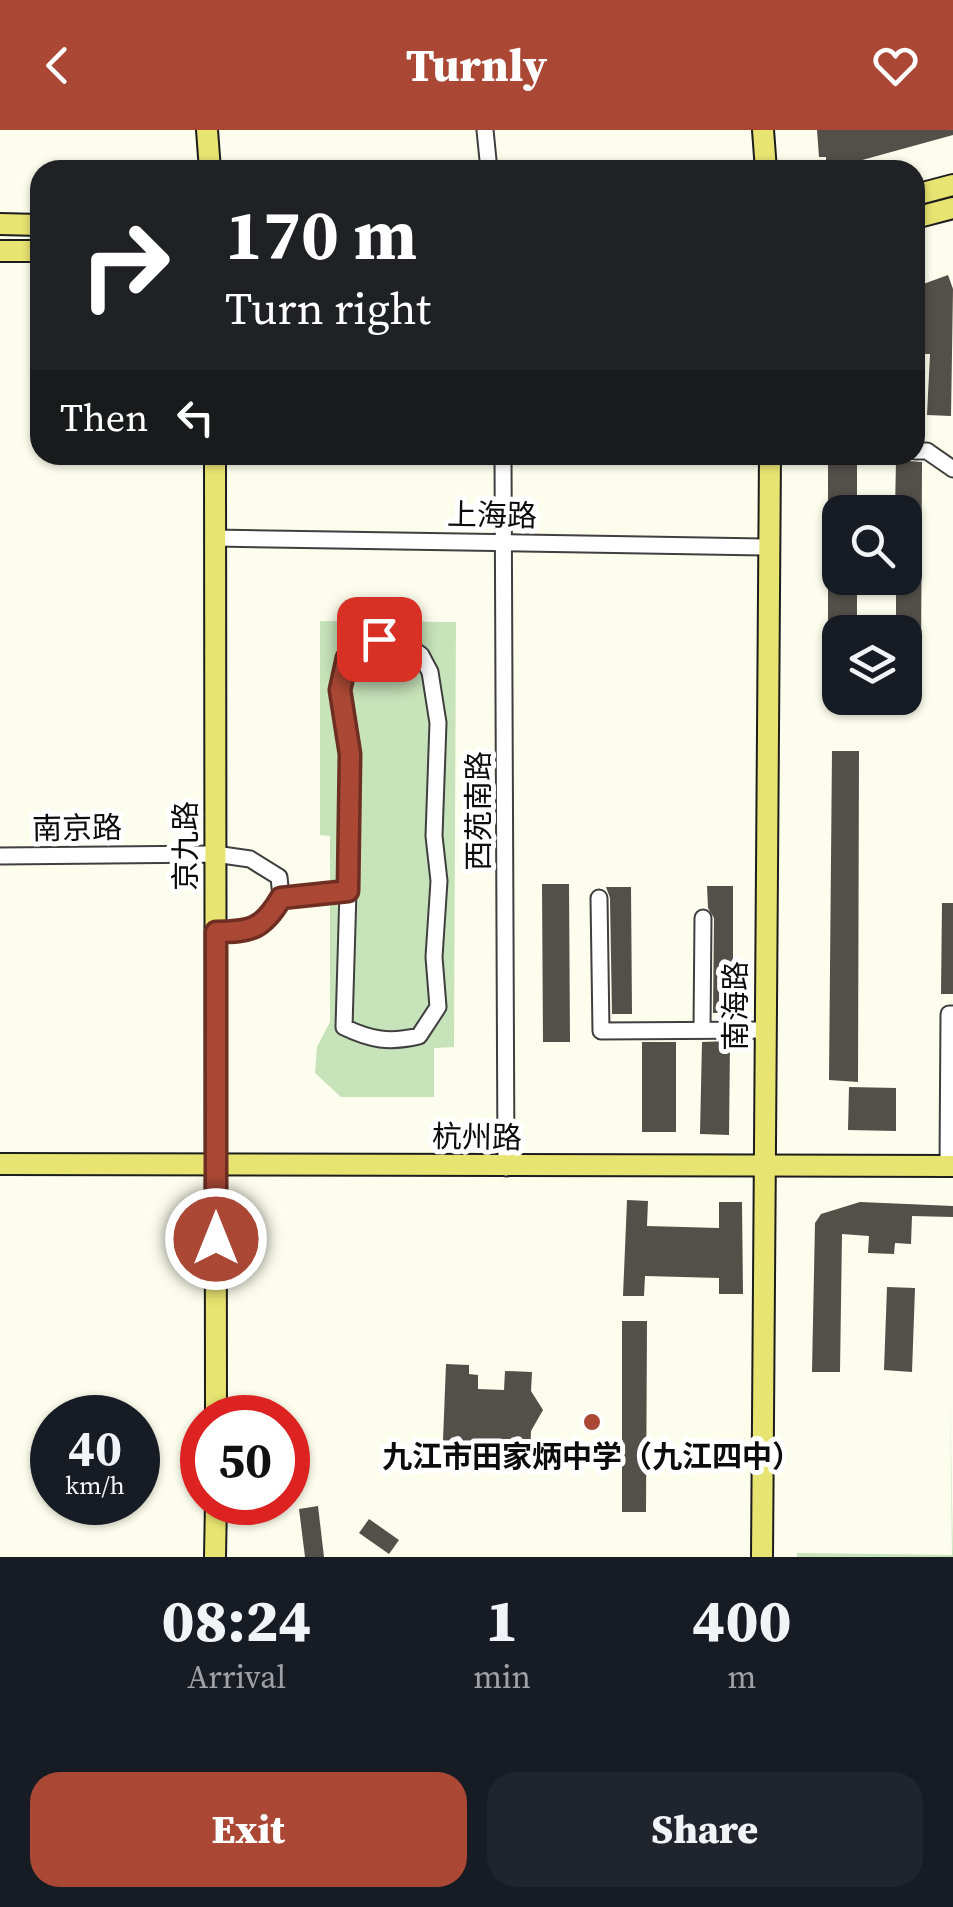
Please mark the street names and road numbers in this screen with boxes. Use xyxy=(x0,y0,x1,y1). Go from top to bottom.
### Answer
street label: 上海路 xyxy=(447,494,537,536)
street label: 西苑南路 xyxy=(458,751,499,871)
street label: 京九路 xyxy=(165,801,206,891)
street label: 南京路 xyxy=(32,807,122,849)
street label: 南海路 xyxy=(715,961,756,1051)
street label: 杭州路 xyxy=(432,1116,522,1158)

